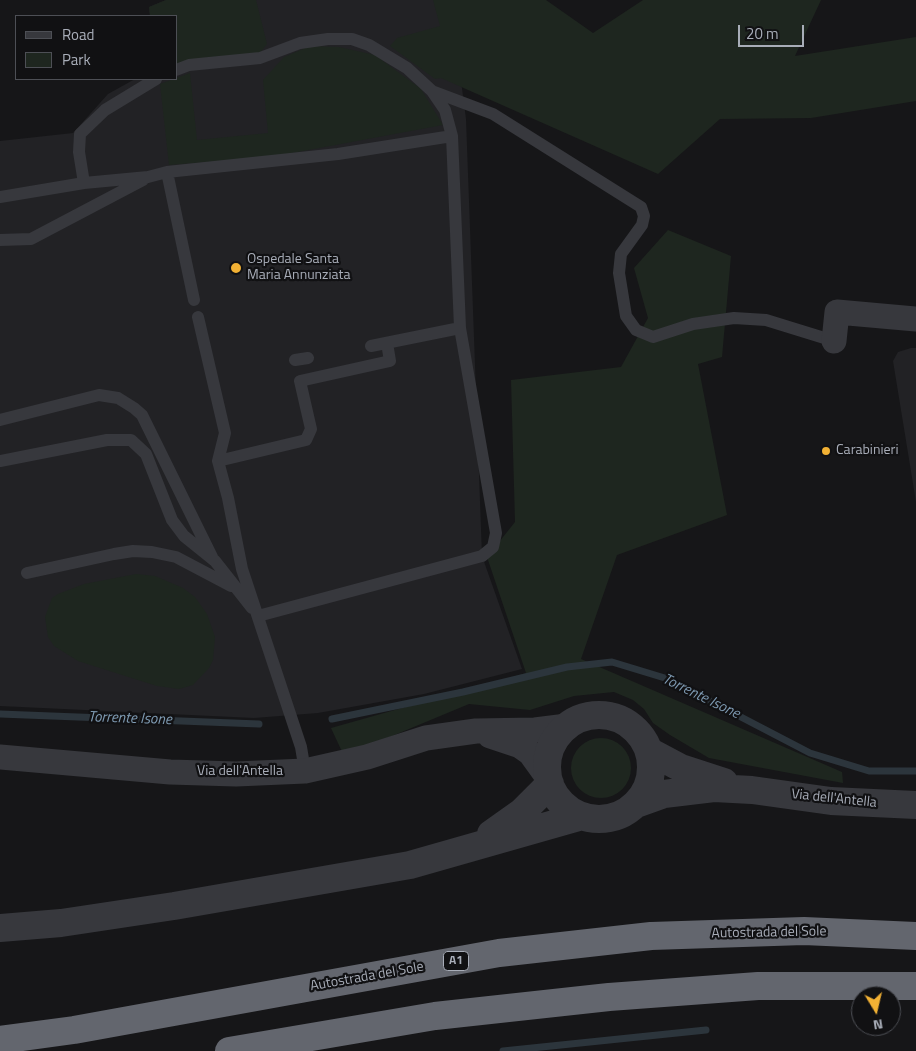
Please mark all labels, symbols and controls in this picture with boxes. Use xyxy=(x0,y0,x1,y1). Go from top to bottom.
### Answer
legend xyxy=(15,15,178,80)
scale bar xyxy=(741,15,807,47)
text: 20 m xyxy=(746,22,779,45)
text: Road xyxy=(62,23,94,46)
text: Park xyxy=(62,48,91,71)
place label: Ospedale Santa Maria Annunziata xyxy=(247,252,350,284)
marker: Ospedale Santa Maria Annunziata xyxy=(229,261,243,275)
place label: Carabinieri xyxy=(836,443,898,459)
marker: Carabinieri xyxy=(820,445,832,457)
water label: Torrente Isone xyxy=(659,671,743,723)
water label: Torrente Isone xyxy=(88,709,172,729)
street label: Via dell'Antella xyxy=(197,764,283,780)
street label: Via dell'Antella xyxy=(790,786,878,812)
street label: Autostrada del Sole xyxy=(711,924,827,942)
road number: A1 xyxy=(444,951,468,970)
street label: Autostrada del Sole xyxy=(309,959,425,995)
north arrow xyxy=(851,986,901,1036)
text: N xyxy=(872,1014,885,1036)

